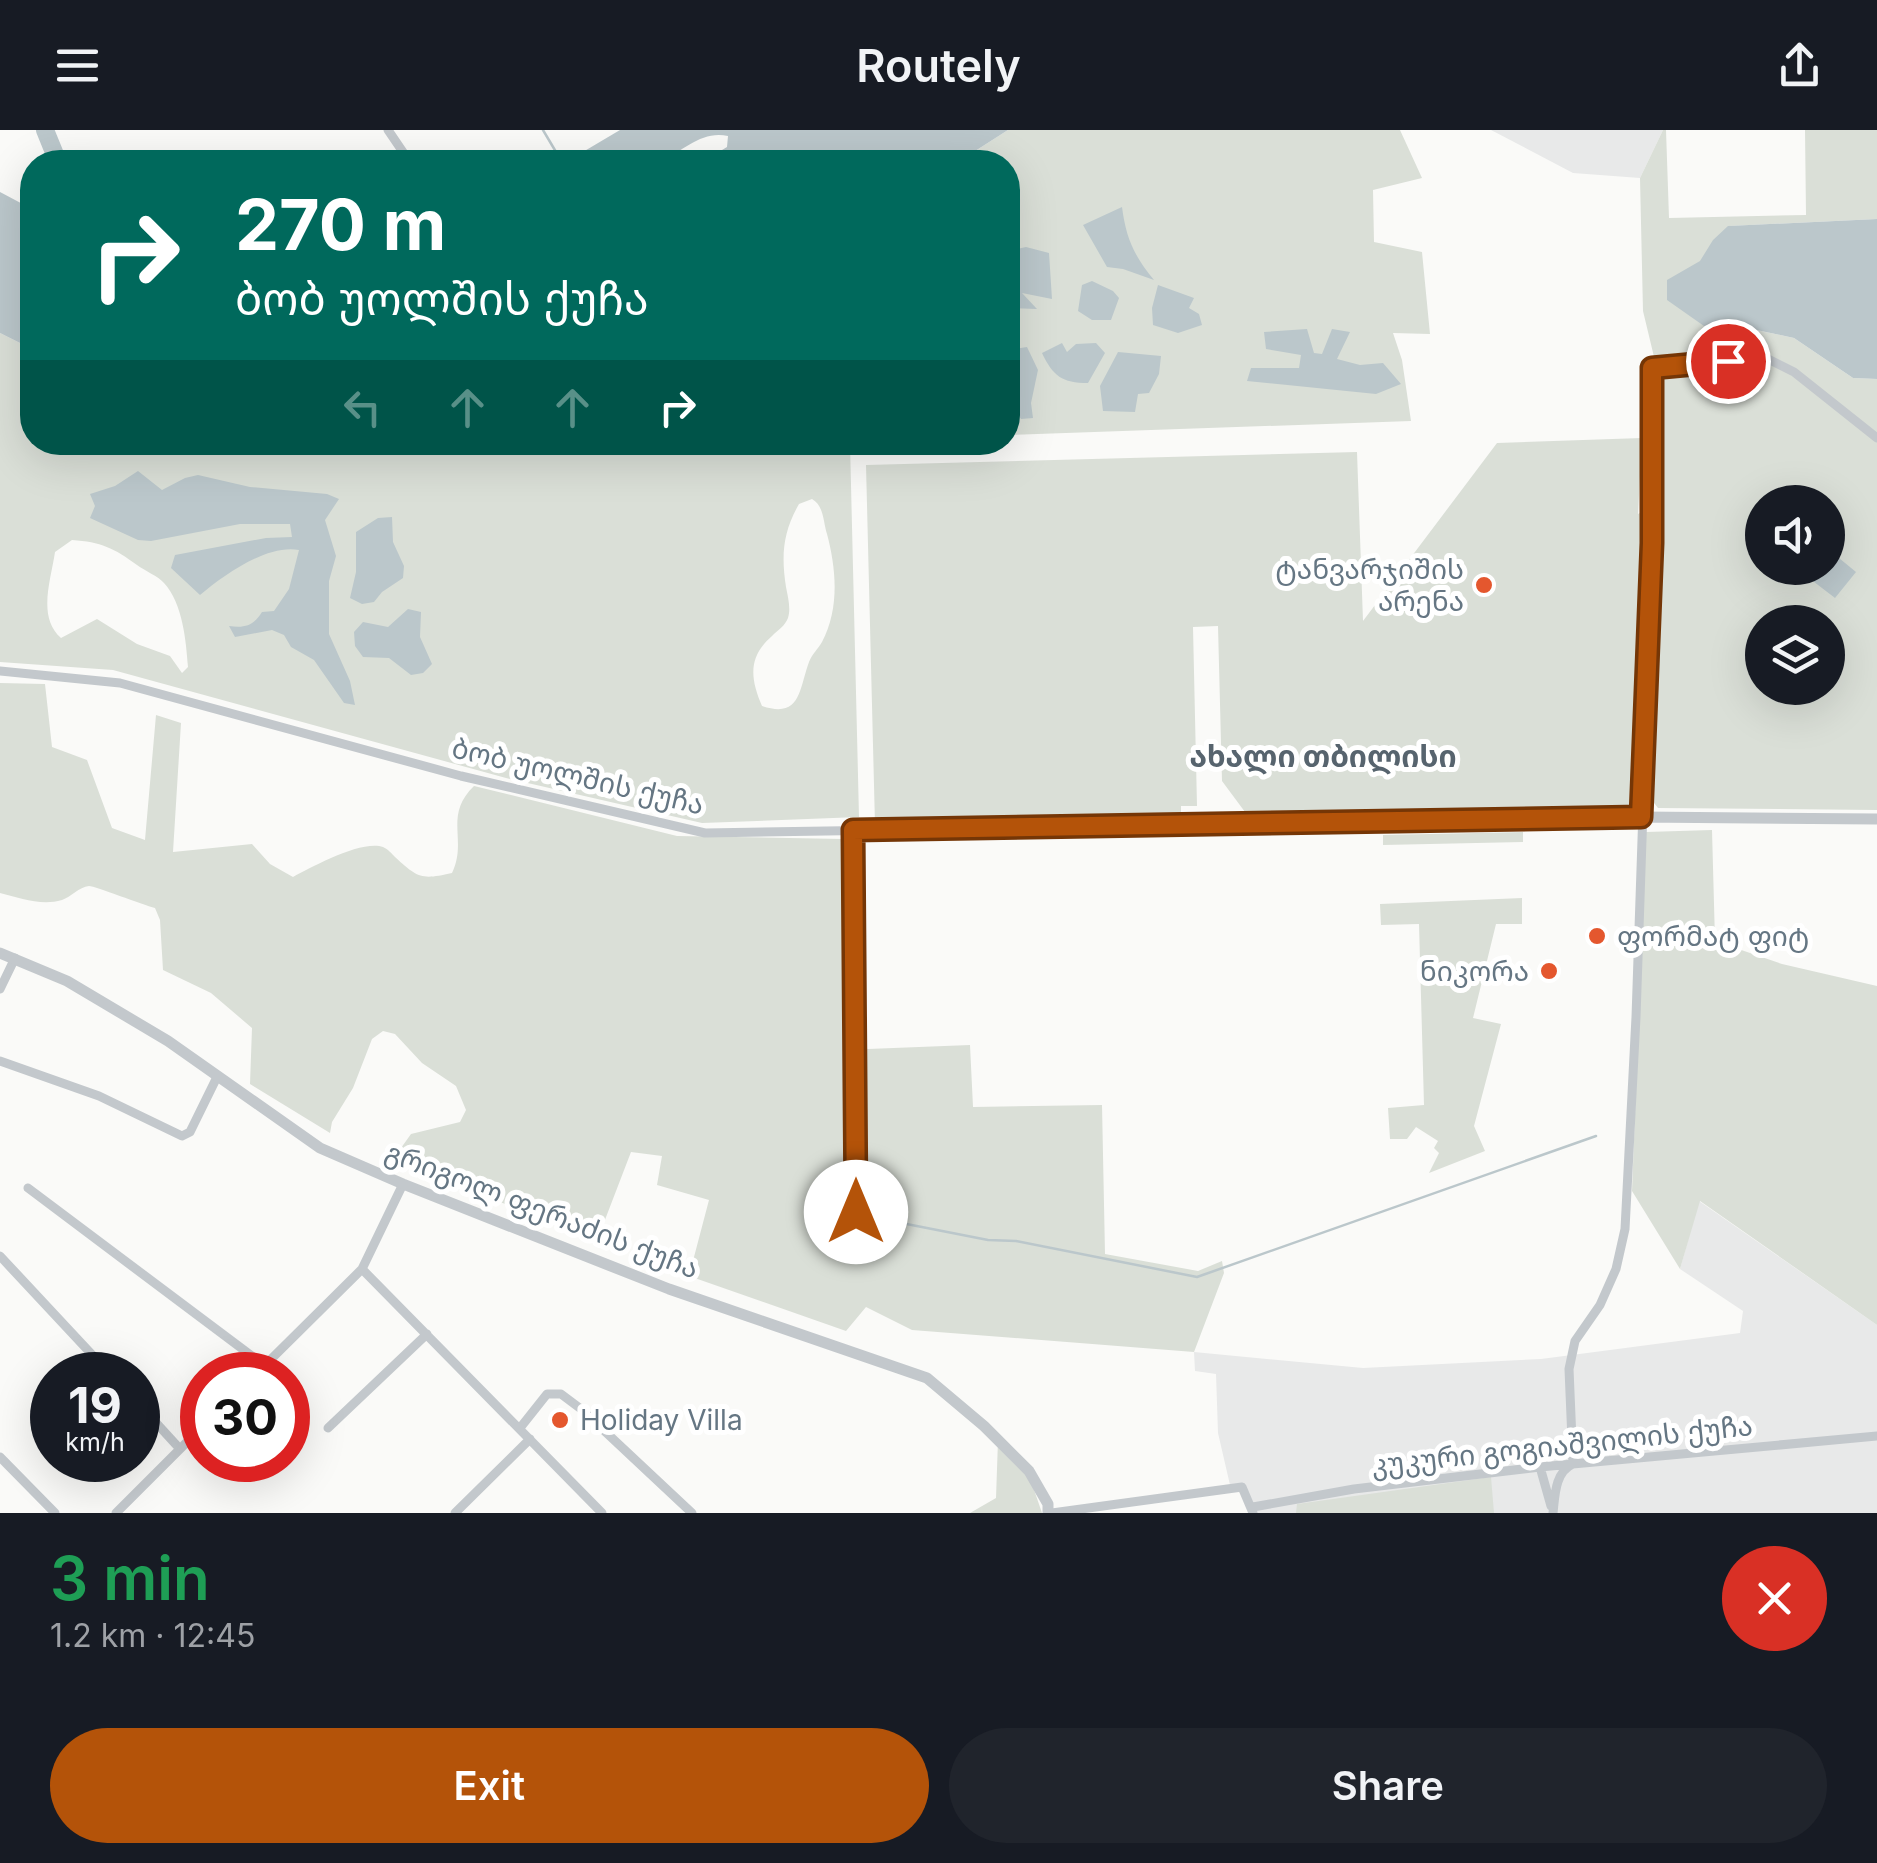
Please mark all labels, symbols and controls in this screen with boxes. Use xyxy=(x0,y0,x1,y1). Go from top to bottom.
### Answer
icon: menu xyxy=(50,38,105,93)
text: Routely xyxy=(856,38,1021,93)
icon: share xyxy=(1772,38,1827,93)
text: 270 m xyxy=(235,182,446,267)
icon: right xyxy=(70,190,200,320)
text: ბობ უოლშის ქუჩა xyxy=(235,271,649,326)
pin xyxy=(1686,319,1771,404)
icon: arrive xyxy=(1701,334,1756,389)
icon: left xyxy=(335,380,390,435)
icon: ahead xyxy=(440,380,495,435)
icon: ahead xyxy=(545,380,600,435)
icon: right xyxy=(650,380,705,435)
map controls xyxy=(1745,485,1845,705)
button: sound xyxy=(1745,485,1845,585)
place label: ტანვარჯიშის არენა xyxy=(1275,552,1464,618)
marker: ტანვარჯიშის არენა xyxy=(1473,574,1495,596)
button: layers xyxy=(1745,605,1845,705)
street label: ბობ უოლშის ქუჩა xyxy=(449,730,707,822)
district label: ახალი თბილისი xyxy=(1189,738,1457,775)
place label: ფორმატ ფიტ xyxy=(1617,919,1809,953)
marker: ფორმატ ფიტ xyxy=(1586,925,1608,947)
place label: ნიკორა xyxy=(1420,954,1529,988)
marker: ნიკორა xyxy=(1538,960,1560,982)
street label: გრიგოლ ფერაძის ქუჩა xyxy=(380,1134,704,1286)
position arrow xyxy=(804,1160,908,1264)
speed limit sign: 30 xyxy=(180,1352,310,1482)
text: 19 xyxy=(68,1375,122,1435)
place label: Holiday Villa xyxy=(580,1403,743,1437)
street label: კუკური გოგიაშვილის ქუჩა xyxy=(1370,1408,1754,1482)
marker: Holiday Villa xyxy=(549,1409,571,1431)
text: km/h xyxy=(65,1427,125,1457)
text: 3 min xyxy=(50,1542,210,1614)
button: close xyxy=(1722,1546,1827,1651)
text: 1.2 km · 12:45 xyxy=(50,1616,255,1655)
button: Exit xyxy=(50,1728,929,1843)
button: Share xyxy=(949,1728,1827,1843)

